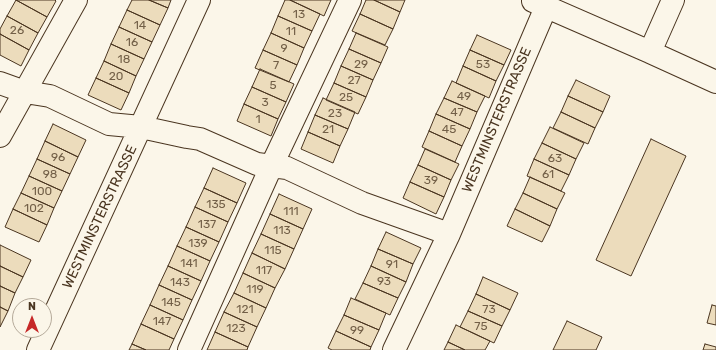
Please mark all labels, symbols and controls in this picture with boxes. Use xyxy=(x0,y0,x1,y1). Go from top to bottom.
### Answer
house number: 13 xyxy=(293,8,305,22)
house number: 14 xyxy=(134,19,146,33)
house number: 26 xyxy=(10,24,24,38)
house number: 11 xyxy=(286,25,296,39)
house number: 16 xyxy=(126,36,138,50)
house number: 9 xyxy=(280,42,288,56)
street label: WESTMINSTERSTRASSE xyxy=(459,45,535,195)
house number: 18 xyxy=(118,53,130,67)
house number: 29 xyxy=(354,58,368,72)
house number: 53 xyxy=(476,58,490,72)
house number: 7 xyxy=(273,59,279,73)
house number: 20 xyxy=(109,70,123,84)
house number: 27 xyxy=(347,74,361,88)
house number: 5 xyxy=(269,79,277,93)
house number: 49 xyxy=(457,90,471,104)
house number: 25 xyxy=(339,91,353,105)
house number: 3 xyxy=(261,96,269,110)
house number: 47 xyxy=(450,106,464,120)
house number: 23 xyxy=(328,107,342,121)
house number: 1 xyxy=(255,113,261,127)
house number: 21 xyxy=(322,123,334,137)
house number: 45 xyxy=(442,123,456,137)
street label: WESTMINSTERSTRASSE xyxy=(59,143,141,291)
house number: 96 xyxy=(51,151,65,165)
house number: 63 xyxy=(548,152,562,166)
house number: 98 xyxy=(43,168,57,182)
house number: 61 xyxy=(542,168,554,182)
house number: 39 xyxy=(424,174,438,188)
house number: 100 xyxy=(32,185,52,199)
house number: 135 xyxy=(206,198,226,212)
house number: 102 xyxy=(24,202,44,216)
house number: 111 xyxy=(283,205,299,219)
house number: 137 xyxy=(198,218,216,232)
house number: 113 xyxy=(273,224,291,238)
house number: 139 xyxy=(188,237,208,251)
house number: 115 xyxy=(264,244,282,258)
house number: 141 xyxy=(180,257,198,271)
house number: 91 xyxy=(386,258,398,272)
house number: 117 xyxy=(256,264,272,278)
house number: 93 xyxy=(377,275,391,289)
house number: 143 xyxy=(170,276,190,290)
house number: 119 xyxy=(246,283,264,297)
house number: 145 xyxy=(161,296,181,310)
north arrow xyxy=(12,298,52,338)
text: N xyxy=(28,300,36,313)
house number: 121 xyxy=(236,303,254,317)
house number: 73 xyxy=(482,303,496,317)
house number: 147 xyxy=(153,315,171,329)
house number: 75 xyxy=(474,320,488,334)
house number: 123 xyxy=(226,322,246,336)
house number: 99 xyxy=(350,324,364,338)

